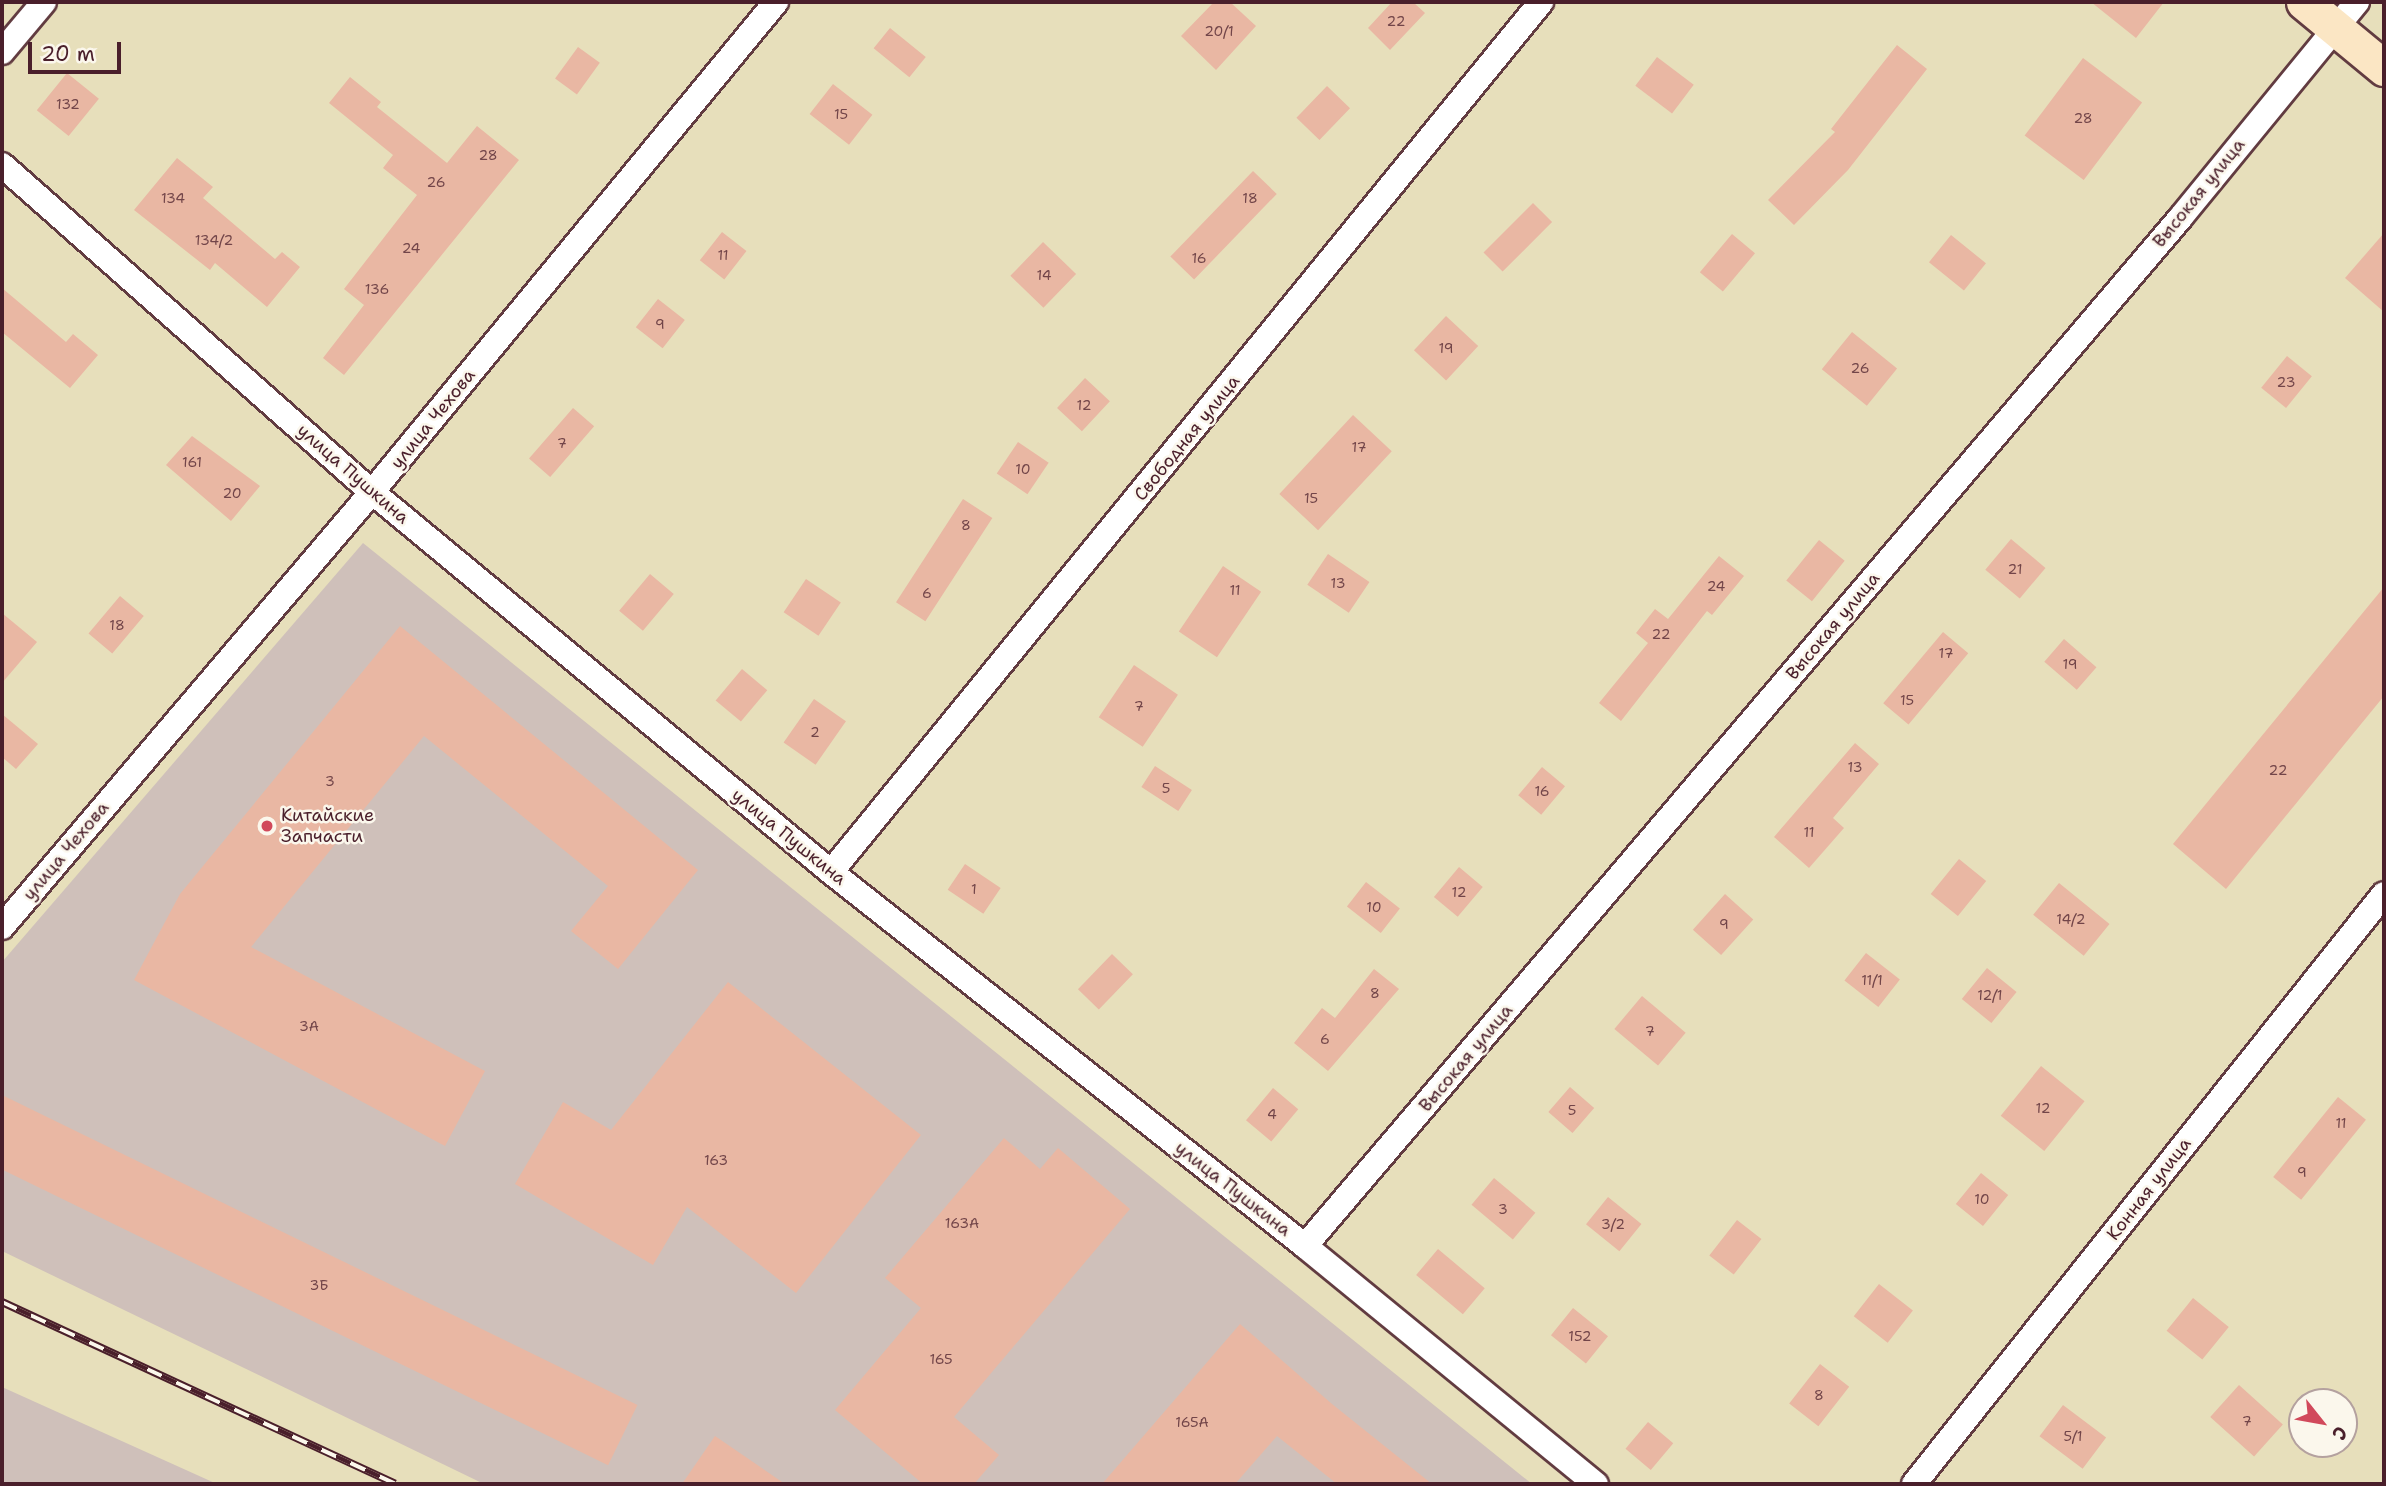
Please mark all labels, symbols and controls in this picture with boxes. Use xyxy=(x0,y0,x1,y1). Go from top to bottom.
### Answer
house number: 22 xyxy=(1387,13,1405,29)
house number: 20/1 xyxy=(1204,23,1234,39)
scale bar xyxy=(32,28,124,72)
text: 20 m xyxy=(41,40,95,68)
house number: 132 xyxy=(56,96,80,112)
house number: 15 xyxy=(834,106,848,122)
house number: 28 xyxy=(2073,110,2093,126)
street label: Высокая улица xyxy=(2148,134,2250,252)
house number: 28 xyxy=(478,147,498,163)
house number: 26 xyxy=(427,174,445,190)
house number: 134 xyxy=(161,190,185,206)
house number: 18 xyxy=(1242,190,1258,206)
house number: 134/2 xyxy=(195,232,233,248)
house number: 24 xyxy=(402,240,420,256)
house number: 11 xyxy=(717,247,729,263)
house number: 16 xyxy=(1191,250,1207,266)
house number: 14 xyxy=(1036,267,1052,283)
house number: 136 xyxy=(365,281,389,297)
house number: 9 xyxy=(655,316,665,332)
house number: 19 xyxy=(1438,340,1454,356)
house number: 26 xyxy=(1851,360,1869,376)
street label: улица Чехова xyxy=(386,365,480,473)
street label: Свободная улица xyxy=(1130,371,1244,505)
house number: 23 xyxy=(2277,374,2295,390)
house number: 12 xyxy=(1077,397,1091,413)
street label: улица Пушкина xyxy=(293,420,413,528)
house number: 7 xyxy=(557,435,567,451)
house number: 17 xyxy=(1352,439,1366,455)
house number: 161 xyxy=(182,454,202,470)
house number: 10 xyxy=(1015,461,1031,477)
house number: 20 xyxy=(222,485,242,501)
house number: 15 xyxy=(1304,490,1318,506)
house number: 8 xyxy=(961,517,971,533)
house number: 21 xyxy=(2008,561,2022,577)
street label: Высокая улица xyxy=(1782,568,1884,684)
house number: 13 xyxy=(1331,575,1345,591)
house number: 24 xyxy=(1707,578,1725,594)
house number: 11 xyxy=(1229,582,1241,598)
house number: 6 xyxy=(922,585,932,601)
house number: 18 xyxy=(109,617,125,633)
house number: 22 xyxy=(1652,626,1670,642)
house number: 17 xyxy=(1939,645,1953,661)
house number: 19 xyxy=(2062,656,2078,672)
house number: 15 xyxy=(1900,692,1914,708)
house number: 7 xyxy=(1134,698,1144,714)
house number: 2 xyxy=(810,724,820,740)
house number: 13 xyxy=(1848,759,1862,775)
house number: 22 xyxy=(2269,762,2287,778)
house number: 3 xyxy=(325,773,335,789)
house number: 5 xyxy=(1162,780,1170,796)
house number: 16 xyxy=(1534,783,1550,799)
street label: улица Пушкина xyxy=(727,784,851,890)
street label: улица Чехова xyxy=(18,797,114,905)
place label: Китайские Запчасти xyxy=(281,805,374,848)
marker: Китайские Запчасти xyxy=(259,818,275,834)
house number: 11 xyxy=(1803,824,1815,840)
house number: 1 xyxy=(971,881,977,897)
house number: 12 xyxy=(1452,884,1466,900)
house number: 10 xyxy=(1366,899,1382,915)
house number: 14/2 xyxy=(2056,911,2086,927)
house number: 9 xyxy=(1719,916,1729,932)
house number: 11/1 xyxy=(1861,972,1883,988)
house number: 8 xyxy=(1370,985,1380,1001)
house number: 12/1 xyxy=(1977,987,2003,1003)
street label: Высокая улица xyxy=(1415,1000,1517,1116)
house number: 3А xyxy=(299,1018,319,1034)
house number: 7 xyxy=(1645,1023,1655,1039)
house number: 6 xyxy=(1320,1031,1330,1047)
house number: 12 xyxy=(2036,1100,2050,1116)
house number: 5 xyxy=(1568,1102,1576,1118)
house number: 4 xyxy=(1267,1106,1277,1122)
house number: 11 xyxy=(2335,1115,2347,1131)
street label: Конная улица xyxy=(2102,1133,2196,1245)
street label: улица Пушкина xyxy=(1171,1137,1295,1241)
house number: 163 xyxy=(704,1152,728,1168)
house number: 9 xyxy=(2297,1164,2307,1180)
house number: 10 xyxy=(1974,1191,1990,1207)
house number: 3 xyxy=(1498,1201,1508,1217)
house number: 163А xyxy=(945,1215,979,1231)
house number: 3/2 xyxy=(1601,1216,1625,1232)
house number: 3Б xyxy=(309,1277,329,1293)
house number: 152 xyxy=(1568,1328,1592,1344)
house number: 165 xyxy=(929,1351,953,1367)
house number: 8 xyxy=(1814,1387,1824,1403)
north arrow xyxy=(2288,1388,2358,1458)
house number: 7 xyxy=(2242,1413,2252,1429)
house number: 165А xyxy=(1175,1414,1209,1430)
text: С xyxy=(2326,1422,2353,1444)
house number: 5/1 xyxy=(2063,1428,2083,1444)

